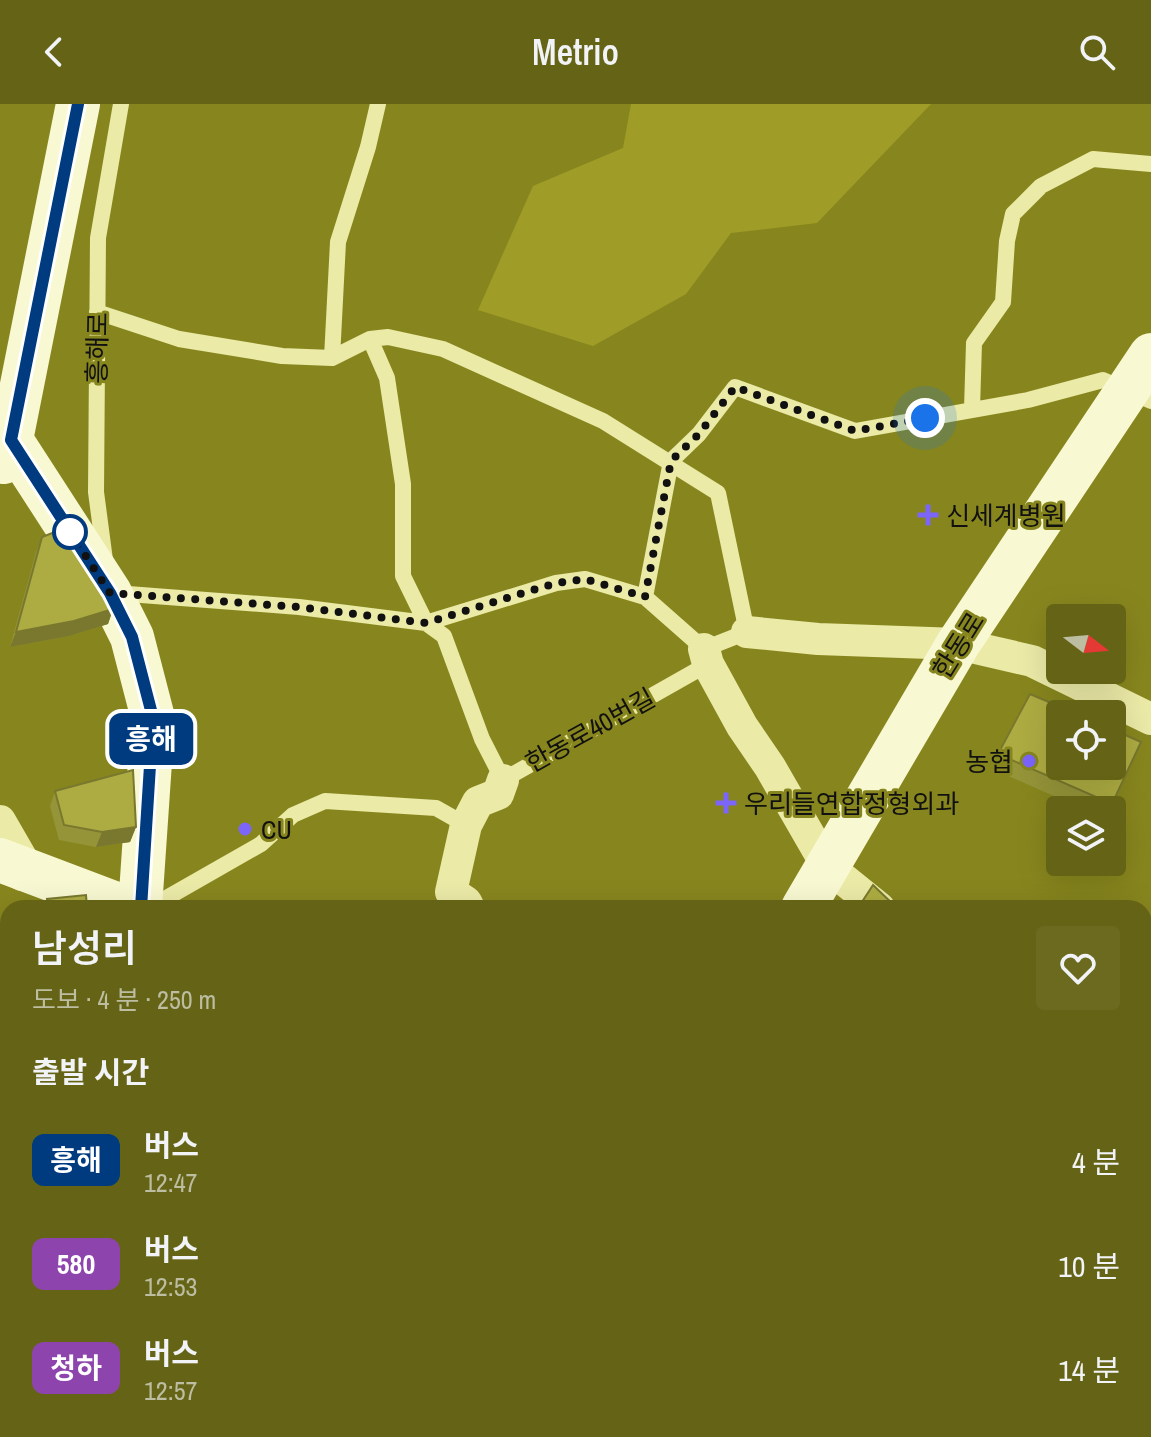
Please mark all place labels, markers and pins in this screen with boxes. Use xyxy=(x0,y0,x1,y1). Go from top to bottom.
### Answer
place label: 신세계병원 xyxy=(946,498,1066,533)
marker: 신세계병원 xyxy=(917,504,939,526)
unlabelled marker xyxy=(53,515,87,549)
place label: 농협 xyxy=(965,744,1013,779)
marker: 농협 xyxy=(1020,752,1038,770)
place label: 우리들연합정형외과 xyxy=(744,786,959,821)
marker: 우리들연합정형외과 xyxy=(715,792,737,814)
place label: CU xyxy=(261,812,292,847)
marker: CU xyxy=(236,820,254,838)

